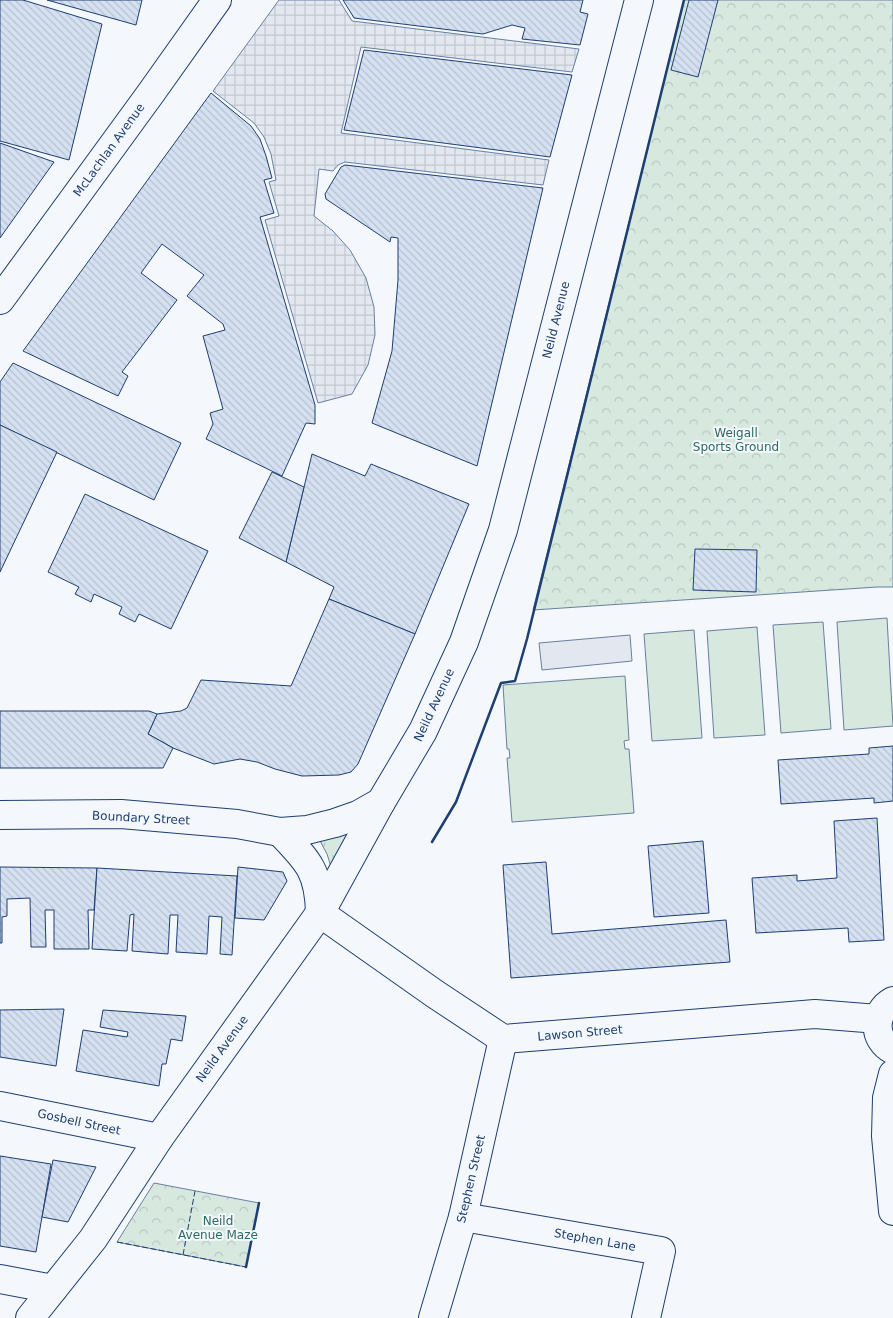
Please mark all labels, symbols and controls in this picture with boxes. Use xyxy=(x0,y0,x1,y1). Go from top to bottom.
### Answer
street label: McLachlan Avenue xyxy=(70,101,148,199)
street label: Neild Avenue xyxy=(540,280,572,360)
park label: Weigall Sports Ground xyxy=(693,426,779,454)
street label: Neild Avenue xyxy=(411,666,457,744)
street label: Boundary Street xyxy=(92,808,191,828)
street label: Neild Avenue xyxy=(193,1013,251,1085)
street label: Lawson Street xyxy=(537,1022,623,1044)
street label: Gosbell Street xyxy=(36,1106,122,1138)
street label: Stephen Street xyxy=(454,1133,488,1225)
park label: Neild Avenue Maze xyxy=(178,1214,258,1242)
street label: Stephen Lane xyxy=(553,1226,637,1254)

